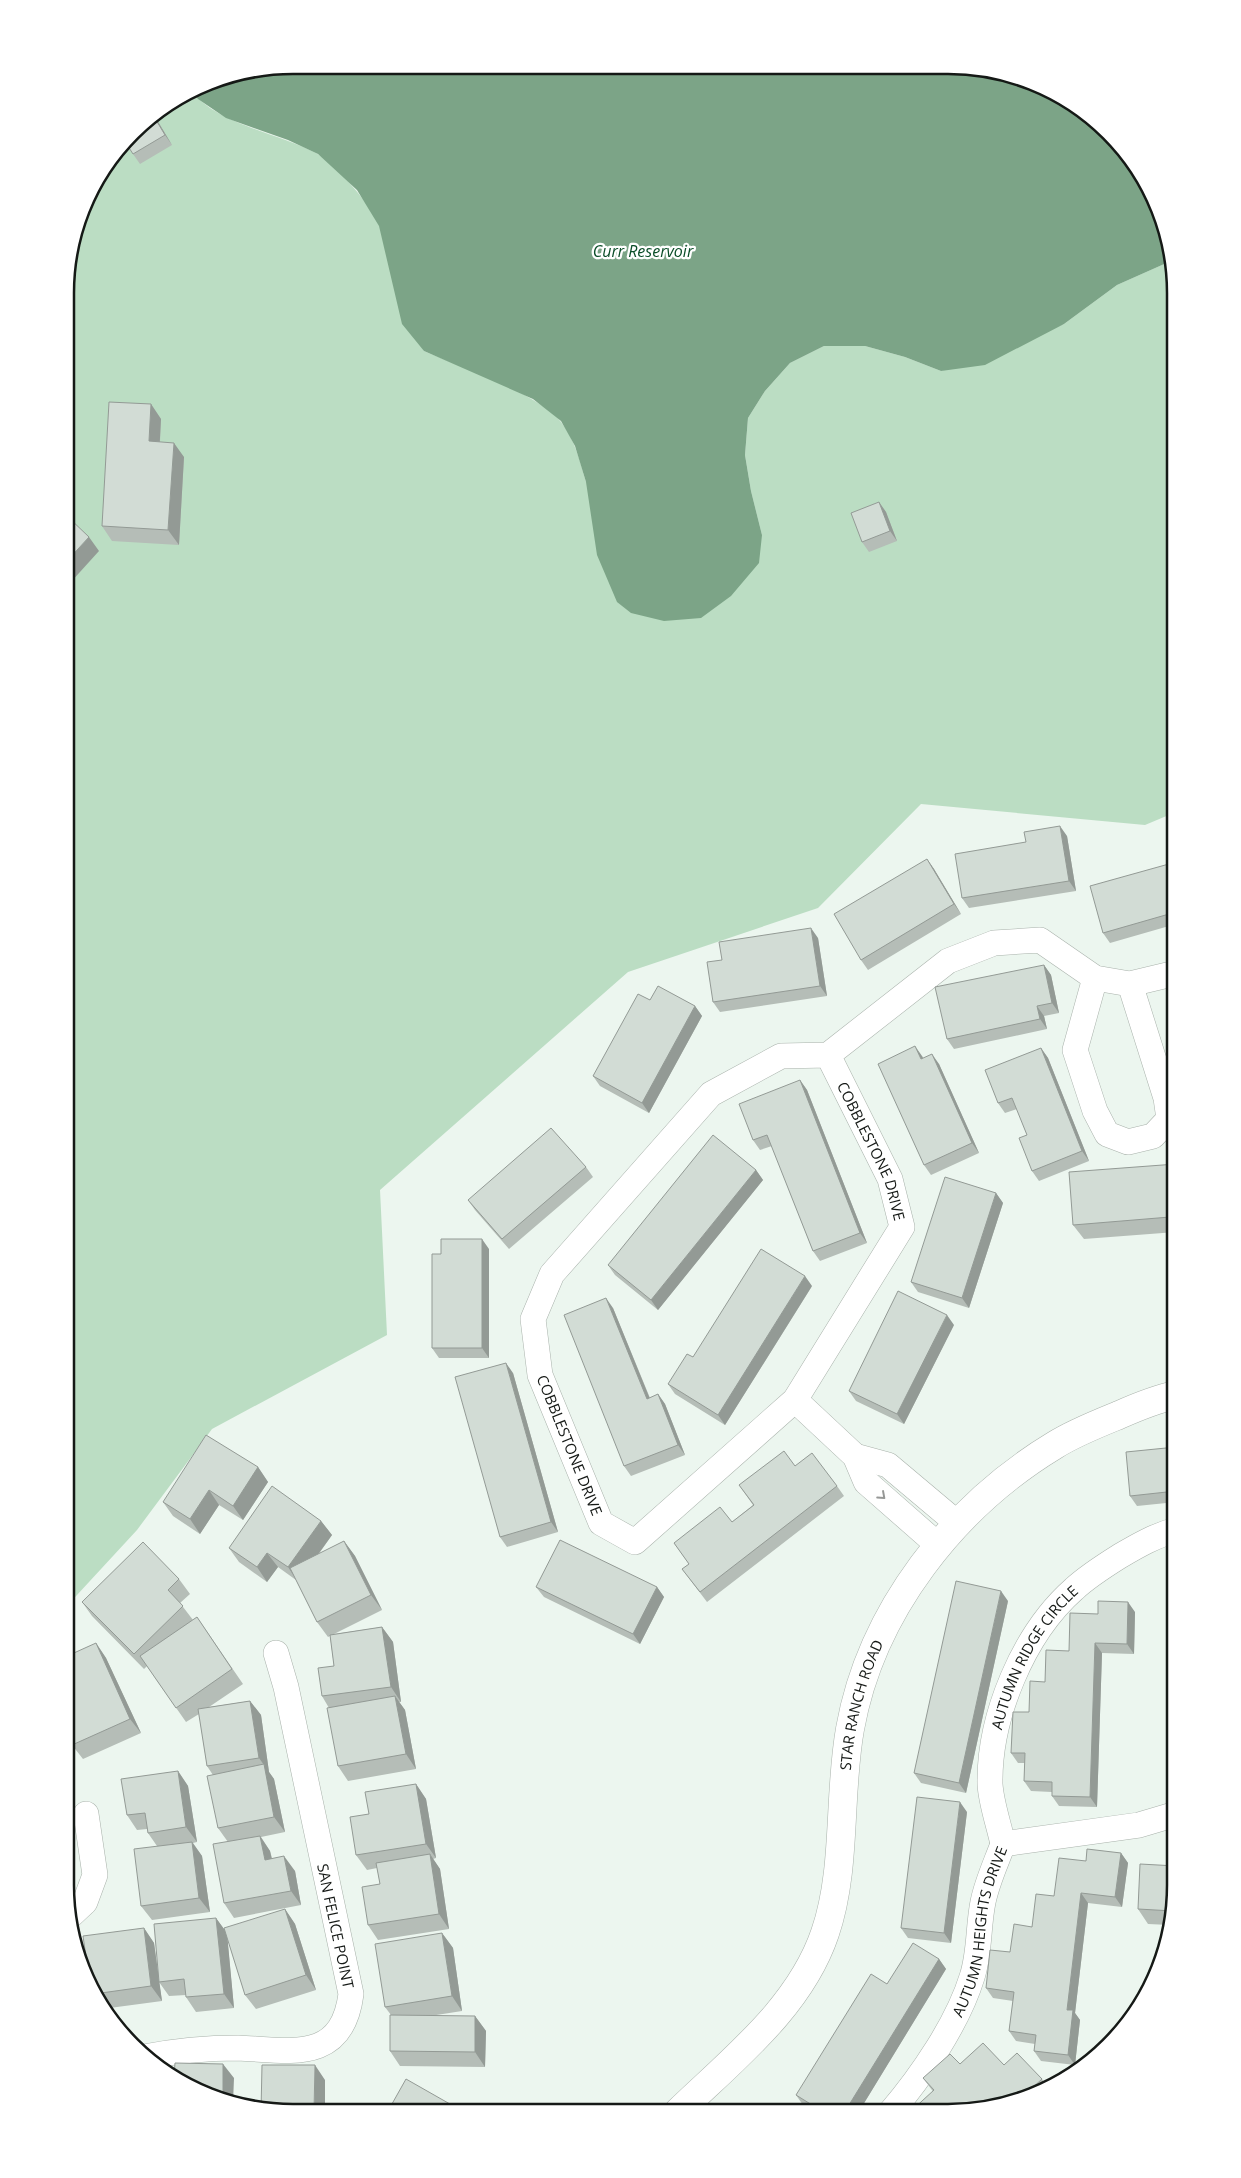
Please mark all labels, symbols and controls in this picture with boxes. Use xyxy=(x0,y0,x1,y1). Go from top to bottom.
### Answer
water label: Curr Reservoir xyxy=(593,240,694,262)
street label: COBBLESTONE DRIVE xyxy=(833,1078,910,1223)
street label: COBBLESTONE DRIVE xyxy=(533,1372,607,1518)
one-way arrow xyxy=(876,1490,885,1499)
street label: AUTUMN RIDGE CIRCLE xyxy=(986,1580,1082,1732)
street label: STAR RANCH ROAD xyxy=(835,1636,887,1771)
street label: AUTUMN HEIGHTS DRIVE xyxy=(947,1843,1011,2020)
street label: SAN FELICE POINT xyxy=(313,1862,359,1991)

